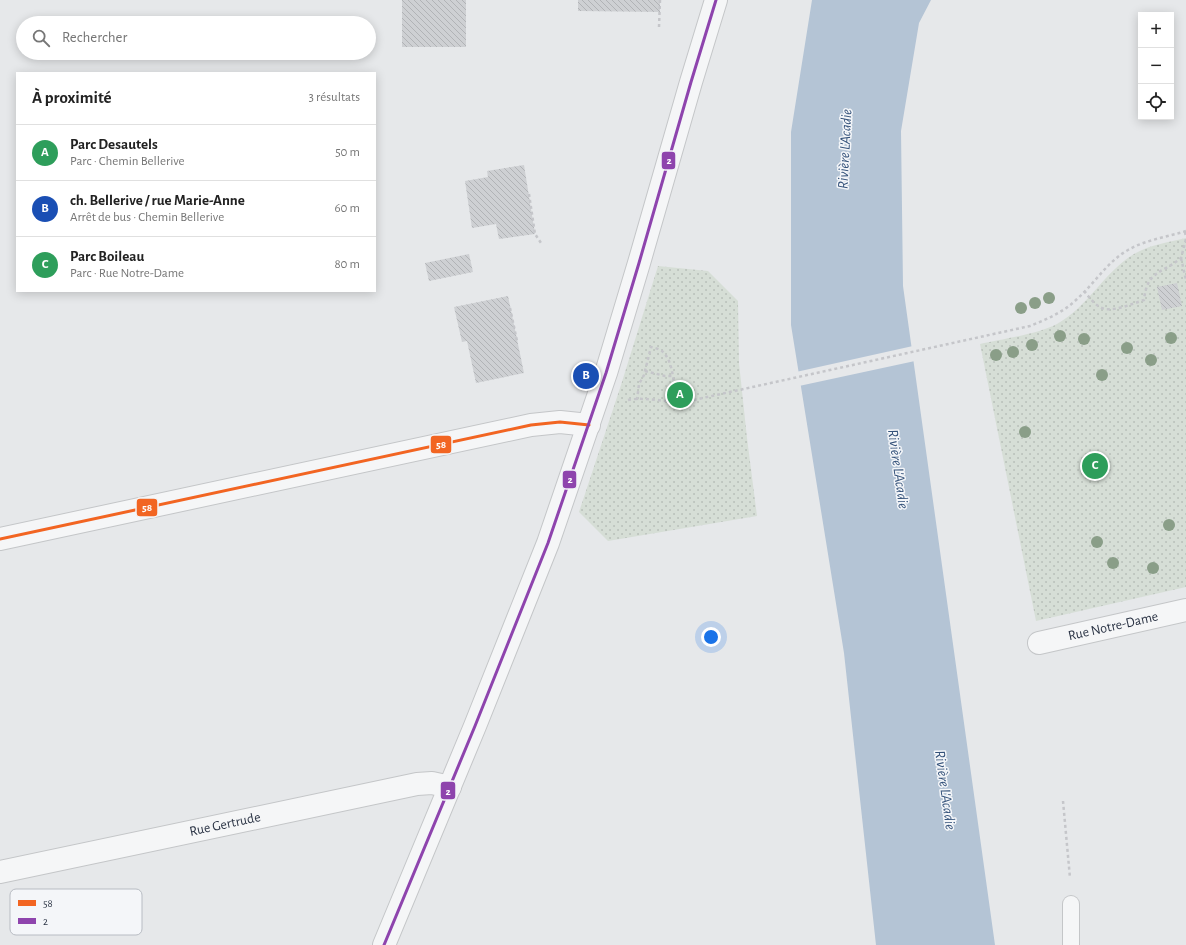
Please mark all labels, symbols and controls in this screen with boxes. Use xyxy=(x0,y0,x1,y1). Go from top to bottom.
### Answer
map controls xyxy=(1138,12,1174,120)
button: + xyxy=(1138,12,1174,48)
search box xyxy=(16,16,376,60)
icon: search xyxy=(30,27,52,49)
text: Rechercher xyxy=(62,30,127,45)
button: − xyxy=(1138,48,1174,84)
button: locate xyxy=(1138,84,1174,120)
text: À proximité xyxy=(32,89,112,106)
text: 3 résultats xyxy=(309,91,360,104)
water label: Rivière L'Acadie xyxy=(835,108,855,189)
text: Parc Desautels xyxy=(70,137,158,152)
text: A xyxy=(41,146,49,159)
text: 50 m xyxy=(335,146,360,159)
line badge: 2 xyxy=(661,151,676,170)
text: Parc · Chemin Bellerive xyxy=(70,155,185,168)
text: 2 xyxy=(666,155,672,166)
text: ch. Bellerive / rue Marie-Anne xyxy=(70,193,245,208)
text: B xyxy=(41,202,49,215)
text: 60 m xyxy=(334,202,360,215)
text: Arrêt de bus · Chemin Bellerive xyxy=(70,211,224,224)
text: Parc Boileau xyxy=(70,249,144,264)
text: C xyxy=(42,258,48,271)
text: 80 m xyxy=(334,258,360,271)
text: Parc · Rue Notre-Dame xyxy=(70,267,184,280)
pin: B xyxy=(573,361,599,391)
pin: A xyxy=(667,380,693,410)
water label: Rivière L'Acadie xyxy=(885,428,911,510)
line badge: 58 xyxy=(430,435,452,454)
text: 58 xyxy=(436,439,446,450)
pin: C xyxy=(1082,451,1108,481)
line badge: 2 xyxy=(562,470,577,489)
text: 2 xyxy=(567,474,573,485)
line badge: 58 xyxy=(136,498,158,517)
text: 58 xyxy=(142,502,152,513)
street label: Rue Notre-Dame xyxy=(1067,609,1160,643)
your location xyxy=(701,627,721,647)
water label: Rivière L'Acadie xyxy=(932,749,958,831)
line badge: 2 xyxy=(440,781,456,800)
text: 2 xyxy=(445,786,451,797)
street label: Rue Gertrude xyxy=(188,810,262,839)
legend xyxy=(10,889,142,935)
text: 58 xyxy=(43,898,53,909)
text: 2 xyxy=(43,916,48,927)

